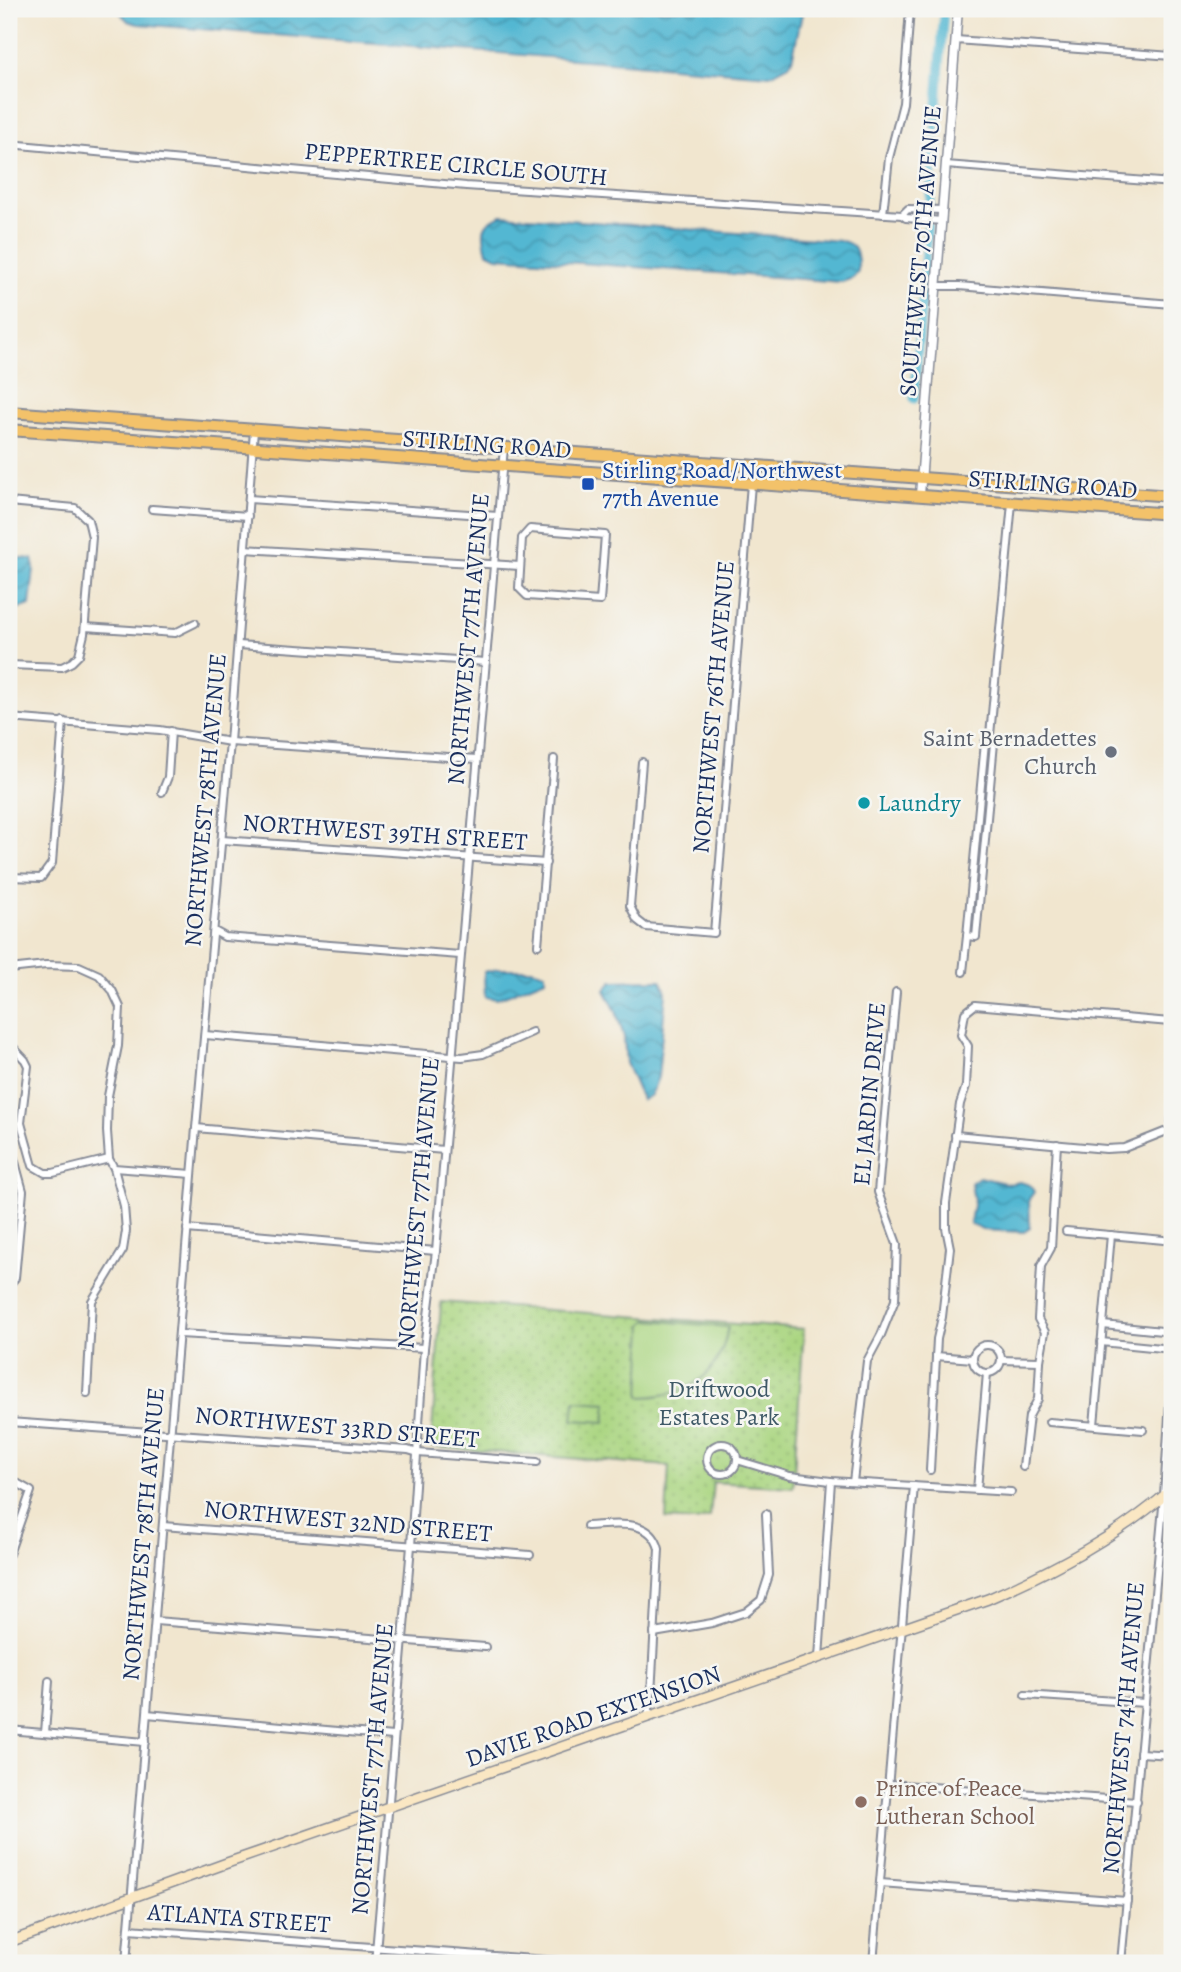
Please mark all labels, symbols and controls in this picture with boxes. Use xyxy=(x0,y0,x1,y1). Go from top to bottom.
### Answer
street label: SOUTHWEST 70TH AVENUE xyxy=(891,104,949,398)
street label: PEPPERTREE CIRCLE SOUTH xyxy=(303,135,609,193)
street label: STIRLING ROAD xyxy=(401,422,573,466)
place label: Stirling Road/Northwest 77th Avenue xyxy=(602,454,842,514)
street label: STIRLING ROAD xyxy=(967,462,1139,506)
marker: Stirling Road/Northwest 77th Avenue xyxy=(580,476,596,492)
street label: NORTHWEST 77TH AVENUE xyxy=(439,492,497,786)
street label: NORTHWEST 76TH AVENUE xyxy=(684,559,742,855)
street label: NORTHWEST 78TH AVENUE xyxy=(176,652,234,948)
place label: Saint Bernadettes Church xyxy=(923,722,1097,782)
marker: Saint Bernadettes Church xyxy=(1103,744,1119,760)
place label: Laundry xyxy=(878,787,961,819)
marker: Laundry xyxy=(856,795,872,811)
street label: NORTHWEST 39TH STREET xyxy=(241,806,529,858)
street label: EL JARDIN DRIVE xyxy=(845,1001,893,1187)
street label: NORTHWEST 77TH AVENUE xyxy=(389,1056,447,1350)
park label: Driftwood Estates Park xyxy=(658,1373,780,1433)
street label: NORTHWEST 78TH AVENUE xyxy=(114,1386,172,1682)
street label: NORTHWEST 33RD STREET xyxy=(194,1399,480,1455)
street label: NORTHWEST 32ND STREET xyxy=(203,1492,493,1550)
street label: NORTHWEST 74TH AVENUE xyxy=(1094,1580,1152,1876)
street label: NORTHWEST 77TH AVENUE xyxy=(343,1622,401,1916)
street label: DAVIE ROAD EXTENSION xyxy=(461,1657,725,1775)
place label: Prince of Peace Lutheran School xyxy=(875,1772,1035,1832)
marker: Prince of Peace Lutheran School xyxy=(853,1794,869,1810)
street label: ATLANTA STREET xyxy=(145,1896,332,1940)

